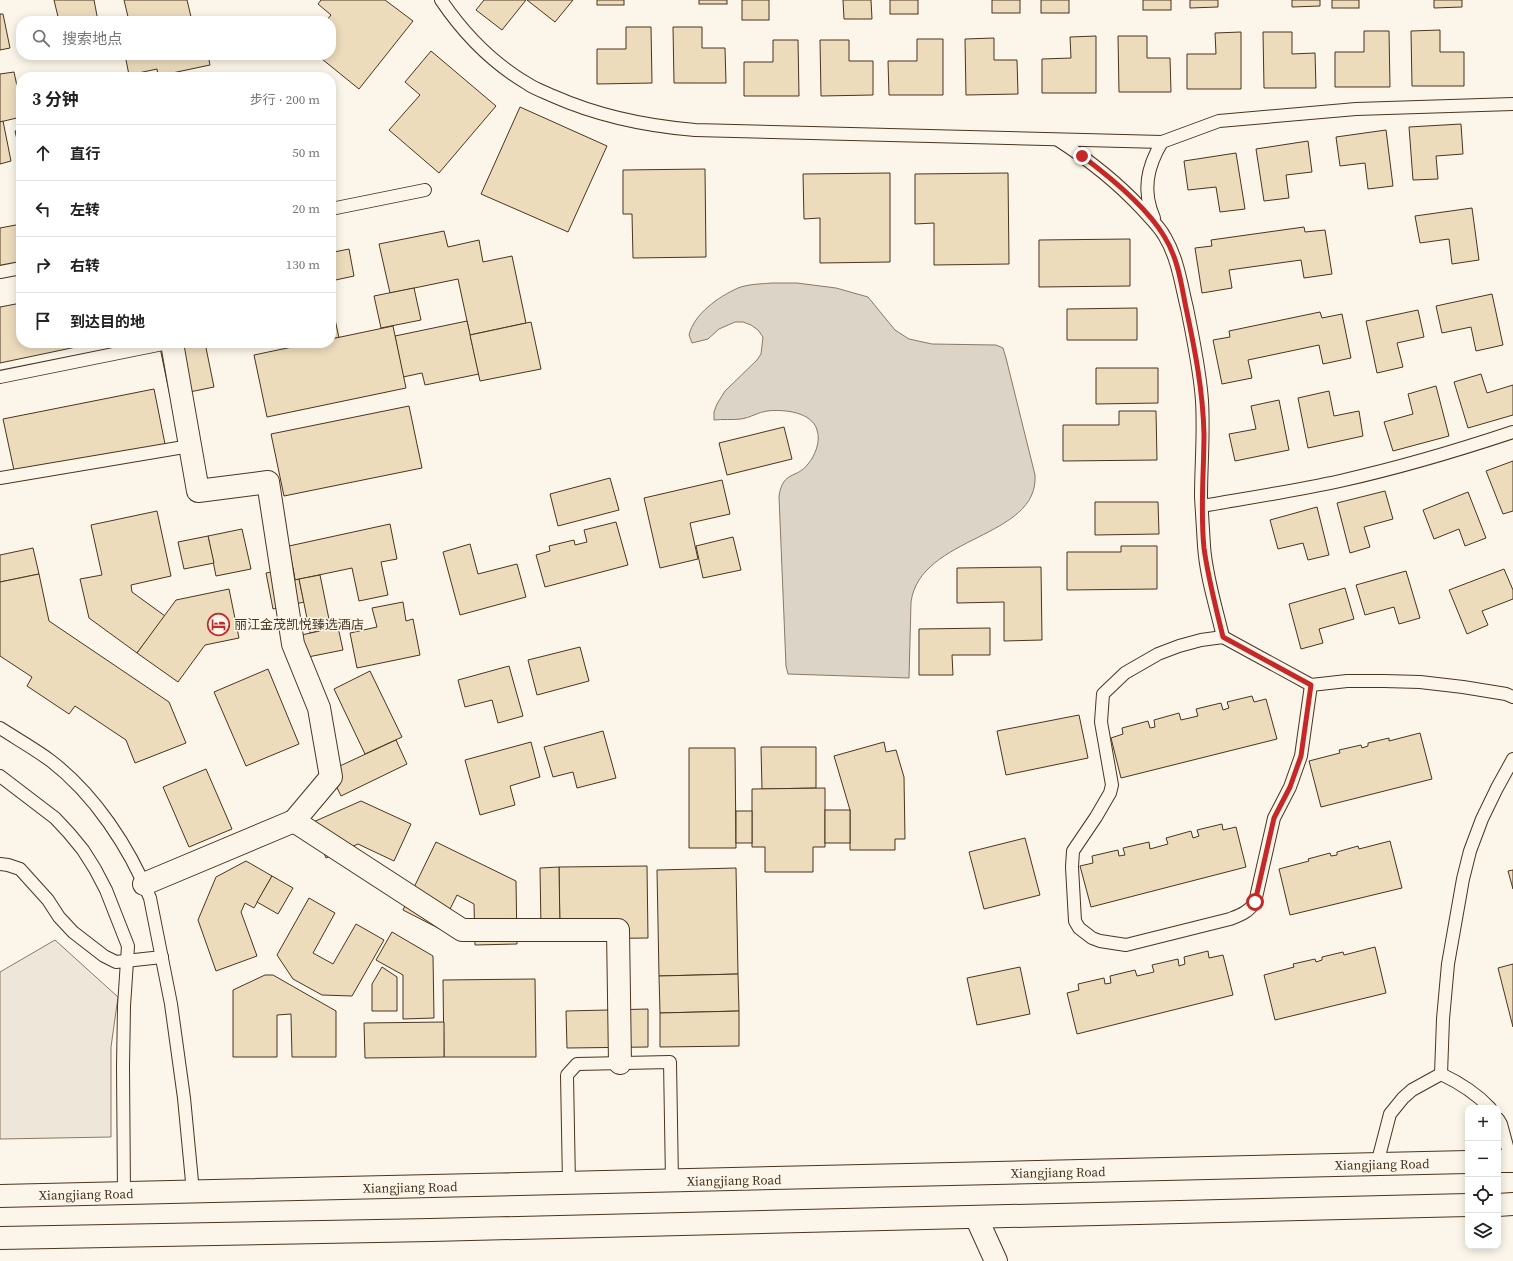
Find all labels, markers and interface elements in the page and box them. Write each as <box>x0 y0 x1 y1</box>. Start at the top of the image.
search box <box>16 16 336 60</box>
icon: search <box>30 27 52 49</box>
text: 搜索地点 <box>62 28 122 49</box>
text: 3 分钟 <box>32 87 79 111</box>
text: 步行 · 200 m <box>250 91 320 108</box>
icon: ahead <box>32 142 54 164</box>
text: 直行 <box>70 143 100 164</box>
text: 50 m <box>292 144 320 161</box>
route end <box>1073 147 1091 165</box>
icon: left <box>32 198 54 220</box>
text: 左转 <box>70 199 100 220</box>
text: 20 m <box>292 200 320 217</box>
icon: right <box>32 254 54 276</box>
text: 右转 <box>70 255 100 276</box>
text: 130 m <box>286 256 320 273</box>
icon: arrive <box>32 310 54 332</box>
text: 到达目的地 <box>70 311 145 332</box>
hotel icon: 丽江金茂凯悦臻选酒店 <box>205 611 231 637</box>
place label: 丽江金茂凯悦臻选酒店 <box>234 616 364 633</box>
route start <box>1246 893 1264 911</box>
map controls <box>1465 1105 1501 1249</box>
button: + <box>1465 1105 1501 1141</box>
button: − <box>1465 1141 1501 1177</box>
street label: Xiangjiang Road <box>1334 1155 1430 1174</box>
street label: Xiangjiang Road <box>1010 1163 1106 1182</box>
street label: Xiangjiang Road <box>686 1171 782 1190</box>
button: locate <box>1465 1177 1501 1213</box>
street label: Xiangjiang Road <box>362 1178 458 1197</box>
street label: Xiangjiang Road <box>38 1185 134 1204</box>
button: layers <box>1465 1213 1501 1249</box>

